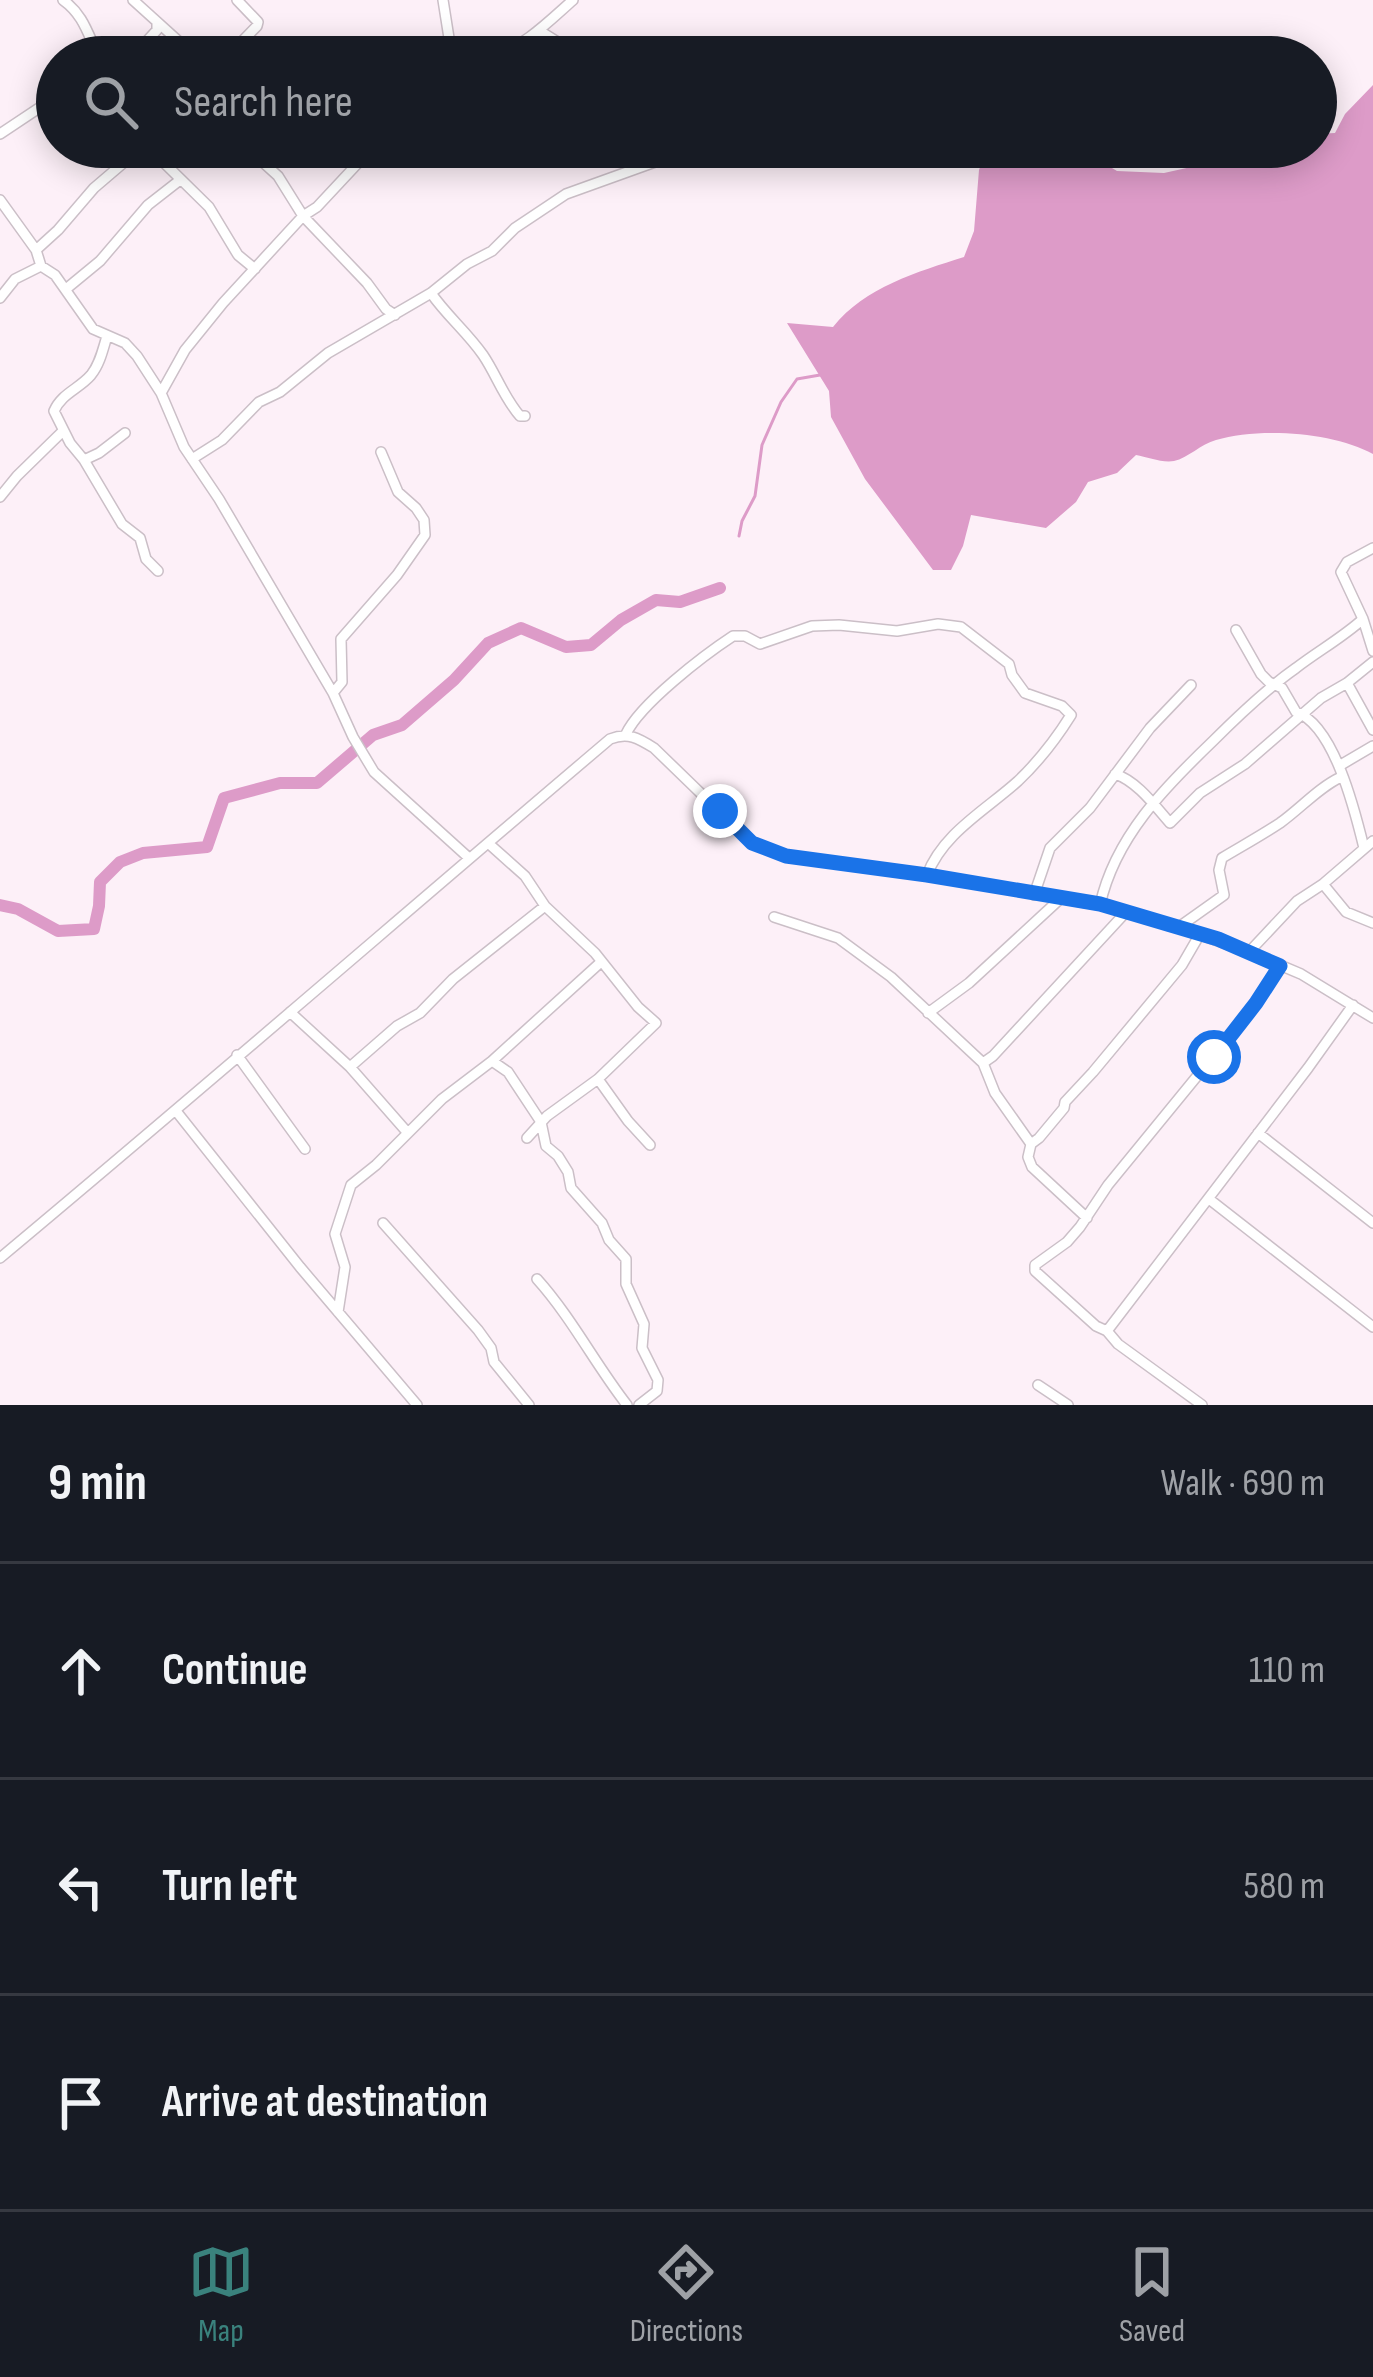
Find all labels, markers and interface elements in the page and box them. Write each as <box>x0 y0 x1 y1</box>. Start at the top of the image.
search box <box>36 36 1337 168</box>
icon: search <box>78 69 144 135</box>
text: Search here <box>174 75 353 130</box>
route end <box>693 784 747 838</box>
route start <box>1187 1030 1241 1084</box>
text: 9 min <box>48 1453 147 1514</box>
text: Walk · 690 m <box>1161 1460 1325 1507</box>
icon: ahead <box>48 1638 114 1704</box>
text: Continue <box>162 1643 308 1698</box>
text: 110 m <box>1249 1647 1325 1694</box>
icon: left <box>48 1854 114 1920</box>
text: Turn left <box>162 1859 297 1914</box>
text: 580 m <box>1244 1863 1325 1910</box>
icon: arrive <box>48 2070 114 2136</box>
text: Arrive at destination <box>162 2075 488 2130</box>
tab: Map <box>188 2239 254 2351</box>
tab: Directions <box>630 2239 743 2351</box>
tab: Saved <box>1119 2239 1185 2351</box>

